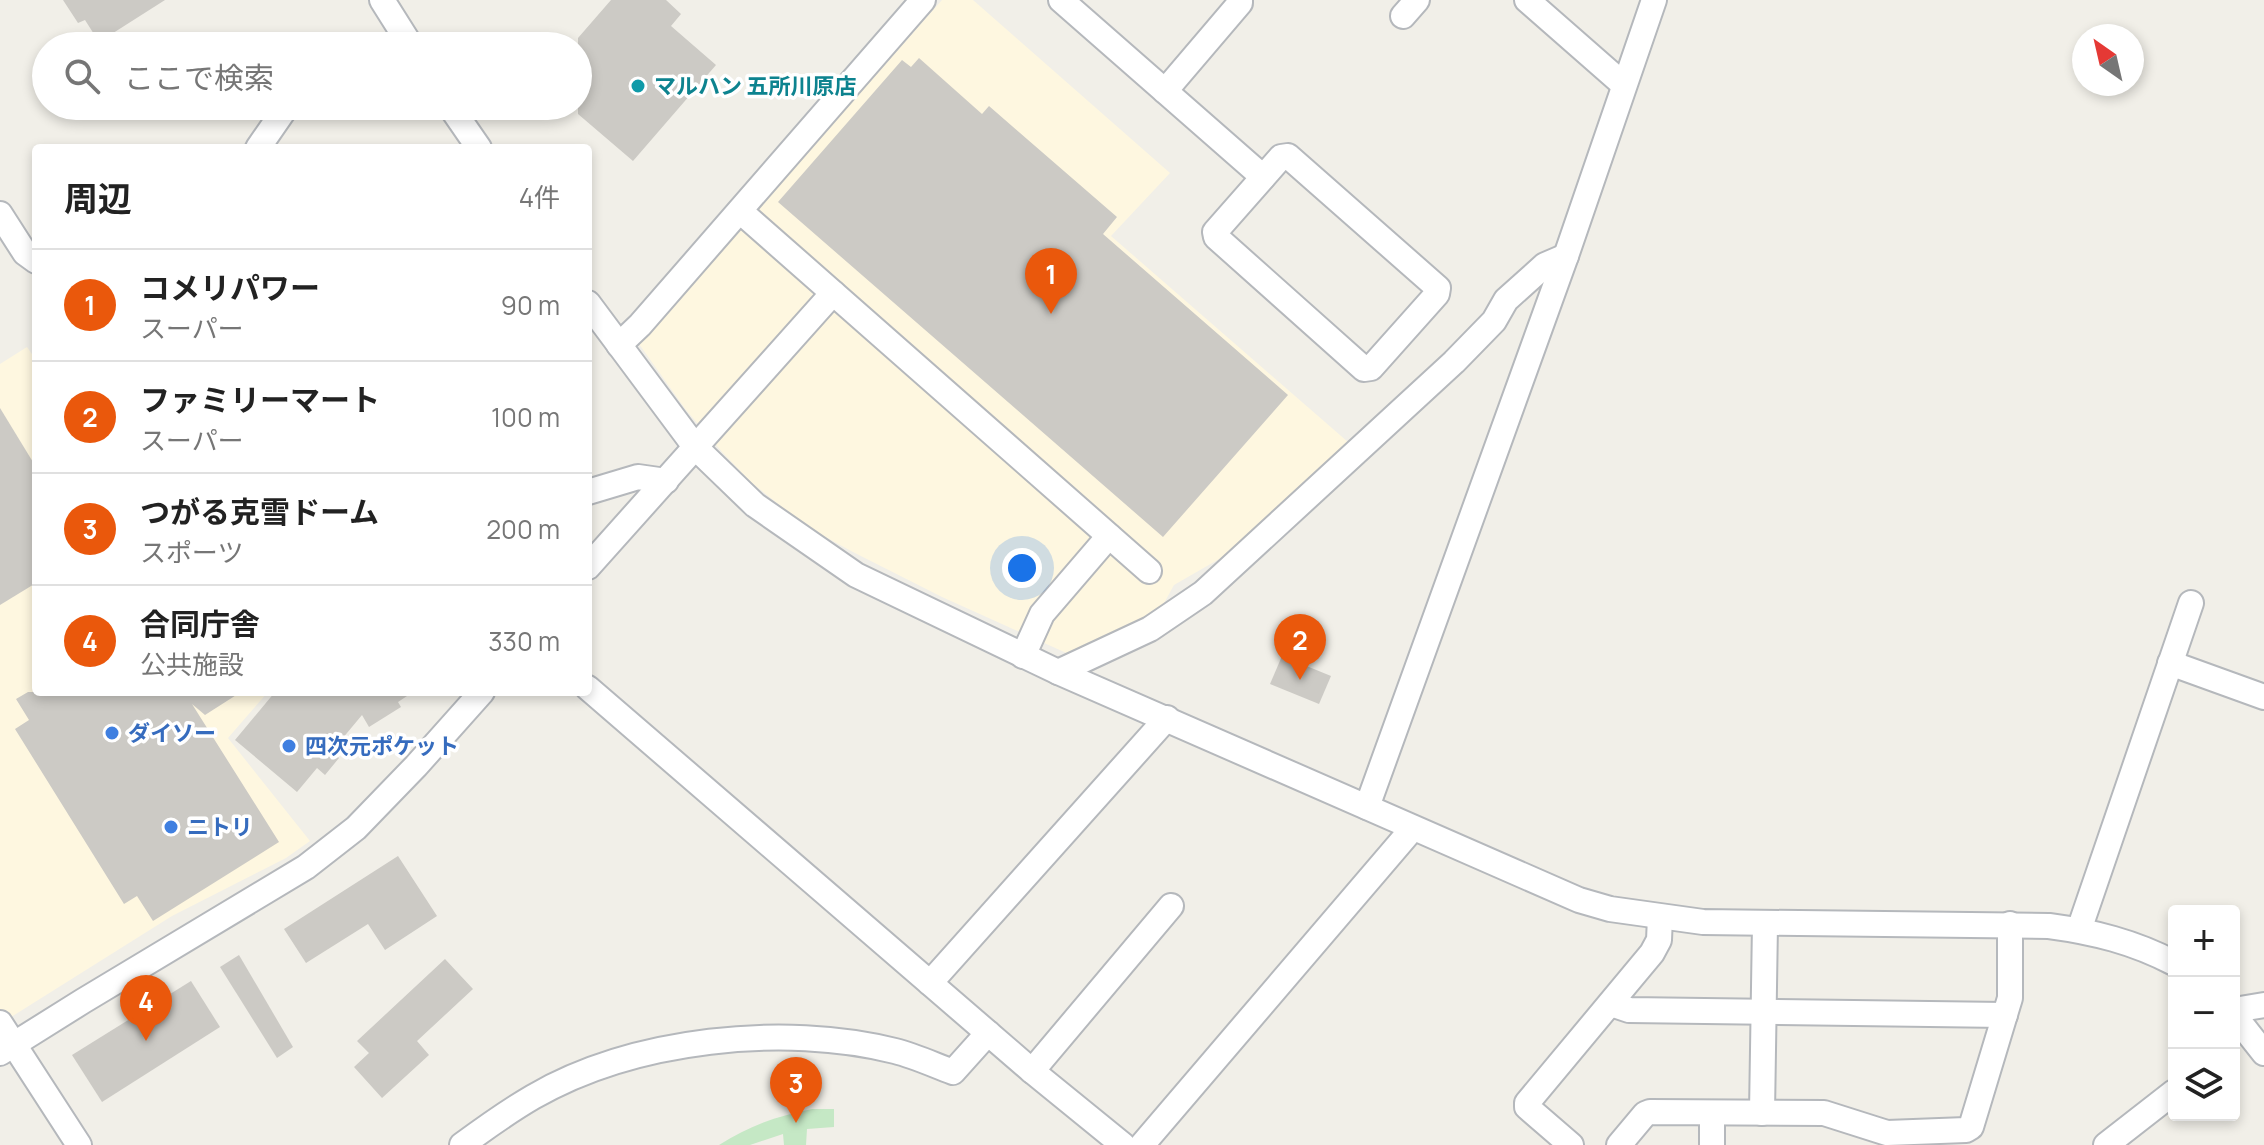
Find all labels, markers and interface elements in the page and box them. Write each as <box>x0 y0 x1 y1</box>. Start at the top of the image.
north arrow <box>2072 24 2144 96</box>
search box <box>32 32 592 120</box>
icon: search <box>60 54 104 98</box>
text: ここで検索 <box>124 57 274 98</box>
place label: マルハン 五所川原店 <box>654 71 856 101</box>
marker: マルハン 五所川原店 <box>629 77 647 95</box>
text: 周辺 <box>64 175 132 221</box>
text: 4件 <box>519 179 560 215</box>
pin: 1 <box>1025 248 1077 314</box>
text: コメリパワー <box>140 267 320 308</box>
text: 1 <box>84 287 96 323</box>
text: 90 m <box>501 287 560 323</box>
text: スーパー <box>140 310 244 346</box>
text: ファミリーマート <box>140 379 380 420</box>
text: 2 <box>82 399 98 435</box>
text: 100 m <box>491 399 560 435</box>
text: スーパー <box>140 422 244 458</box>
text: つがる克雪ドーム <box>140 491 379 532</box>
text: 3 <box>82 511 98 547</box>
text: 200 m <box>486 511 560 547</box>
text: スポーツ <box>140 534 243 570</box>
your location <box>1002 548 1042 588</box>
text: 合同庁舎 <box>140 603 260 644</box>
pin: 2 <box>1274 614 1326 680</box>
text: 4 <box>82 623 98 659</box>
text: 330 m <box>488 623 560 659</box>
text: 公共施設 <box>140 646 244 682</box>
place label: ダイソー <box>128 718 216 748</box>
marker: ダイソー <box>103 724 121 742</box>
place label: 四次元ポケット <box>305 731 459 761</box>
marker: 四次元ポケット <box>280 737 298 755</box>
place label: ニトリ <box>187 812 253 842</box>
marker: ニトリ <box>162 818 180 836</box>
map controls <box>2168 905 2240 1121</box>
button: + <box>2168 905 2240 977</box>
pin: 4 <box>120 975 172 1041</box>
button: − <box>2168 977 2240 1049</box>
button: layers <box>2168 1049 2240 1121</box>
pin: 3 <box>770 1057 822 1123</box>

